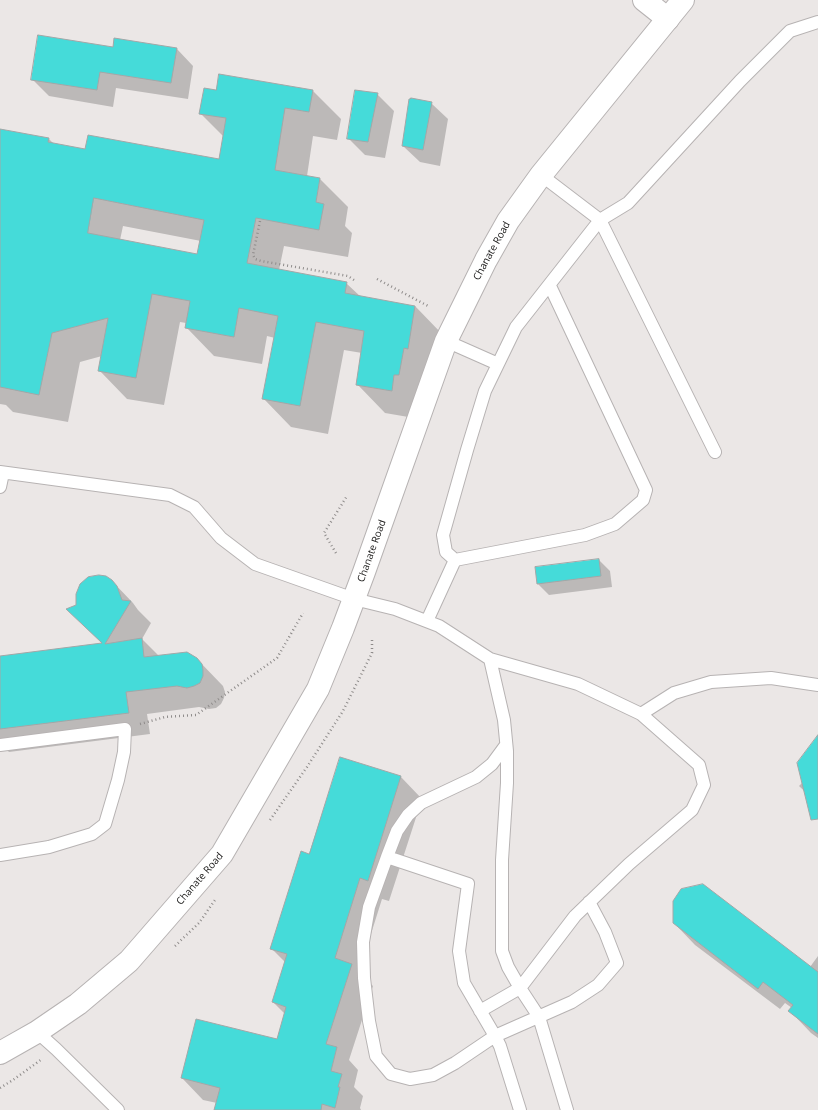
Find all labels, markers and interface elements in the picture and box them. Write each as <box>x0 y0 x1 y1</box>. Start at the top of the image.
street label: Chanate Road <box>471 220 513 282</box>
street label: Chanate Road <box>355 518 389 584</box>
street label: Chanate Road <box>174 850 226 908</box>

